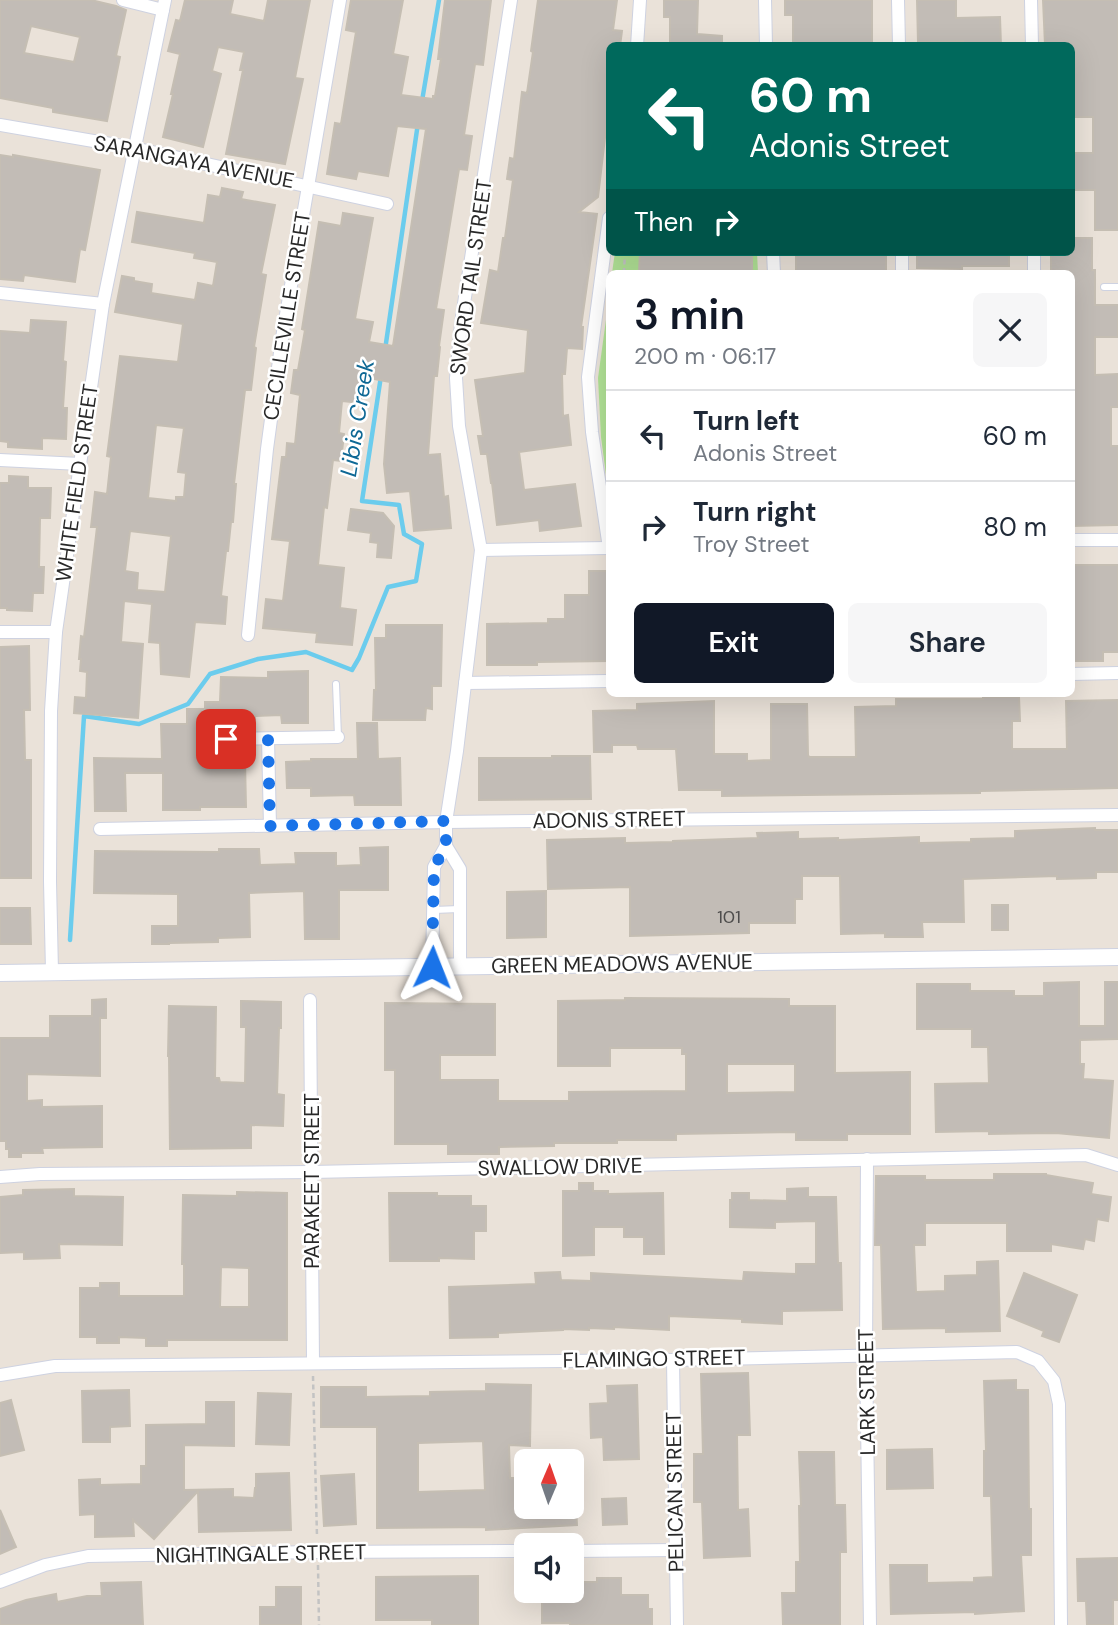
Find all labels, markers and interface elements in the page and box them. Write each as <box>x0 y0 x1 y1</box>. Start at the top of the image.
text: 60 m <box>749 63 872 127</box>
icon: left <box>634 70 725 161</box>
text: Adonis Street <box>749 125 950 167</box>
street label: SARANGAYA AVENUE <box>91 129 297 195</box>
street label: SWORD TAIL STREET <box>443 177 499 377</box>
icon: right <box>707 203 745 241</box>
text: Then <box>634 205 693 239</box>
street label: CECILLEVILLE STREET <box>257 209 317 422</box>
text: 3 min <box>634 287 745 342</box>
button: close <box>973 293 1047 367</box>
text: 200 m · 06:17 <box>634 341 776 371</box>
water label: Libis Creek <box>333 357 381 479</box>
street label: WHITE FIELD STREET <box>49 382 105 584</box>
text: Turn left <box>693 404 800 438</box>
icon: left <box>634 417 672 455</box>
text: 60 m <box>983 419 1047 453</box>
text: Adonis Street <box>693 438 837 468</box>
text: Turn right <box>693 495 817 529</box>
icon: right <box>634 508 672 546</box>
text: 80 m <box>983 510 1047 544</box>
text: Troy Street <box>693 529 809 559</box>
button: Exit <box>634 603 834 683</box>
button: Share <box>848 603 1047 683</box>
pin <box>196 709 256 769</box>
icon: arrive <box>207 720 245 758</box>
street label: ADONIS STREET <box>532 805 686 835</box>
house number: 101 <box>717 905 741 929</box>
position arrow <box>395 930 469 1004</box>
street label: GREEN MEADOWS AVENUE <box>491 948 753 980</box>
street label: PARAKEET STREET <box>298 1093 326 1269</box>
street label: SWALLOW DRIVE <box>477 1152 643 1182</box>
street label: LARK STREET <box>852 1328 882 1456</box>
street label: FLAMINGO STREET <box>562 1343 746 1375</box>
street label: PELICAN STREET <box>660 1411 690 1572</box>
north arrow <box>514 1449 584 1519</box>
map controls <box>514 1449 584 1603</box>
button: sound <box>514 1533 584 1603</box>
street label: NIGHTINGALE STREET <box>155 1538 367 1570</box>

